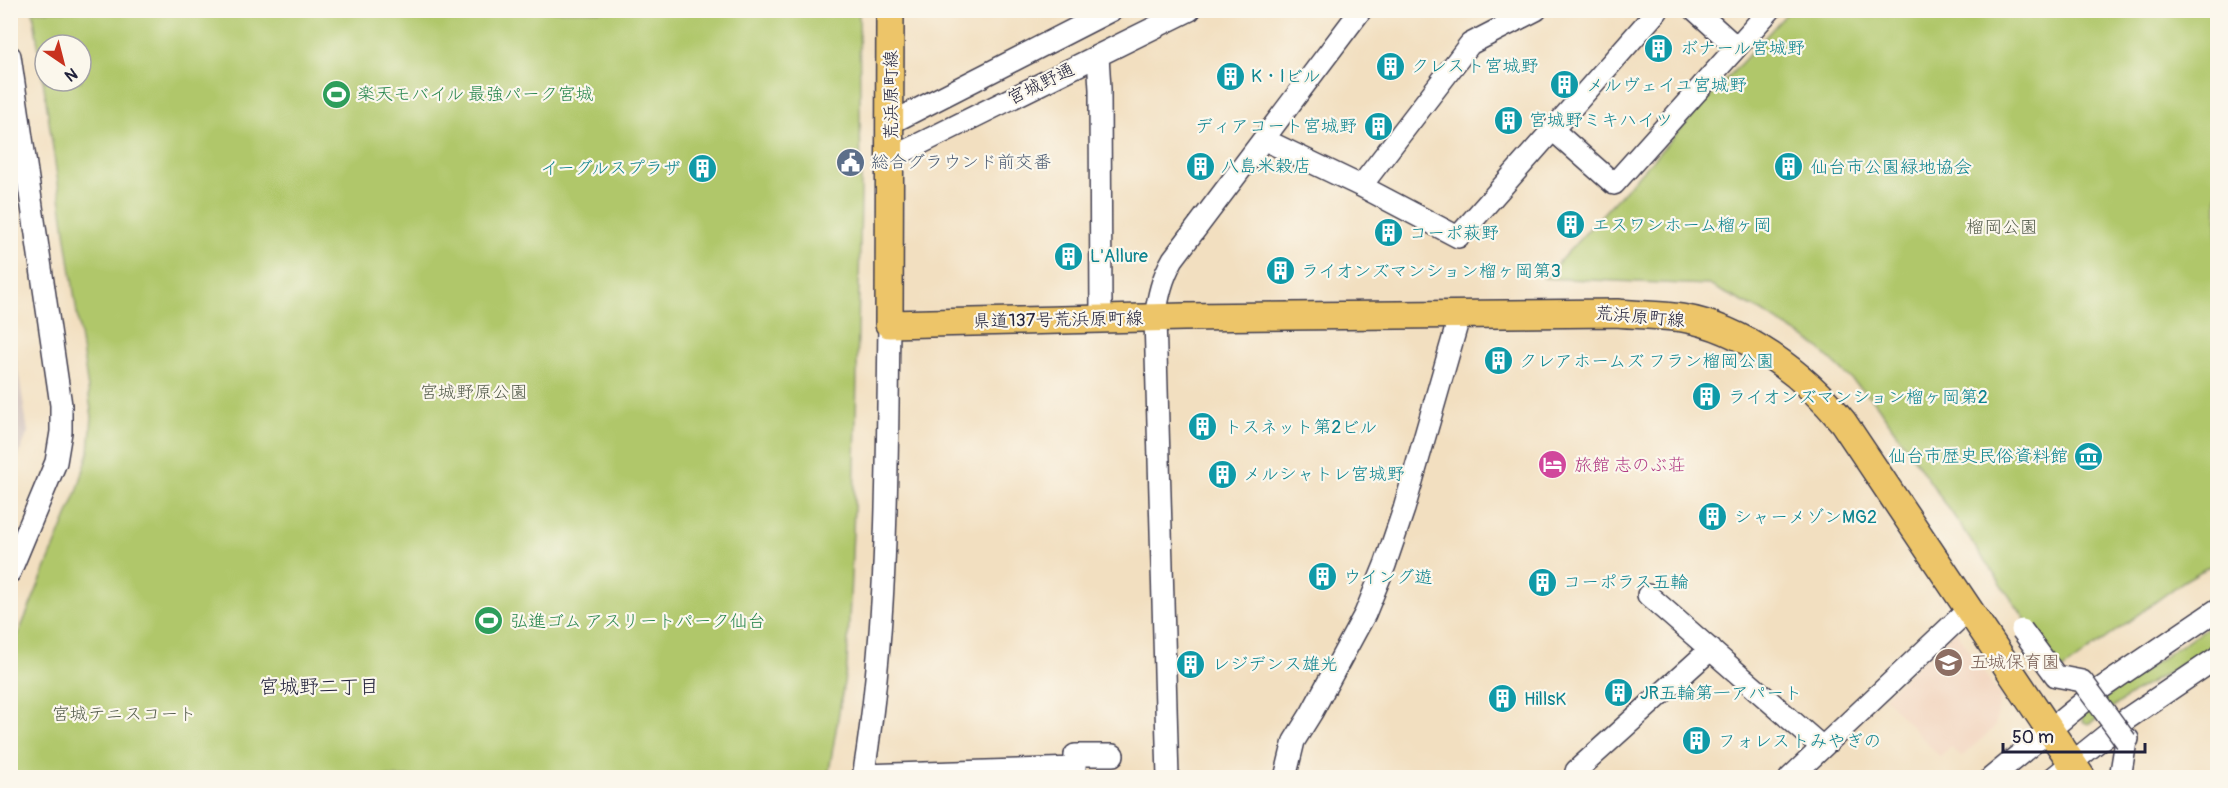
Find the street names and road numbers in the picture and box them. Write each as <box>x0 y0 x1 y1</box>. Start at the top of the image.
street label: 荒浜原町線 <box>880 50 903 140</box>
street label: 宮城野通 <box>1004 58 1078 110</box>
street label: 荒浜原町線 <box>1594 302 1686 332</box>
street label: 県道137号荒浜原町線 <box>973 307 1143 333</box>

